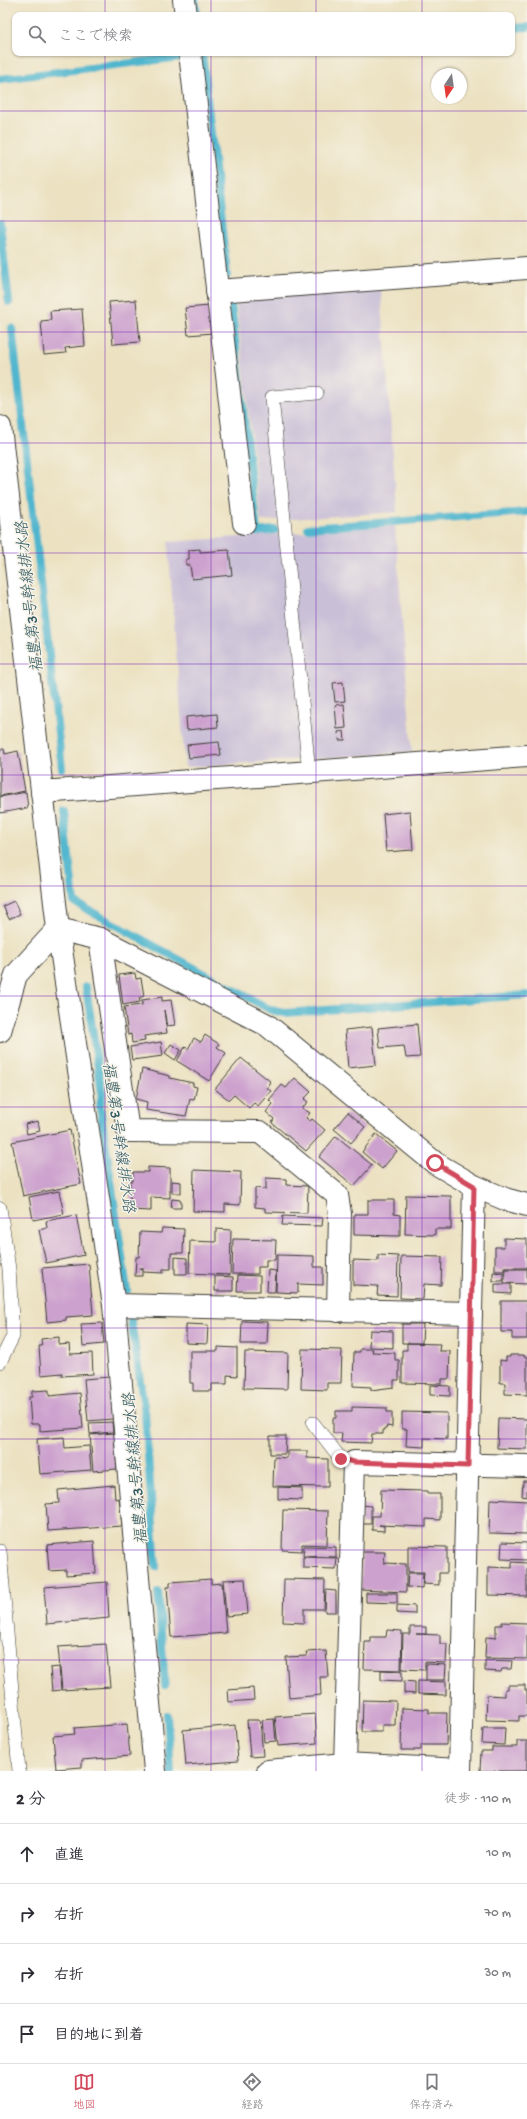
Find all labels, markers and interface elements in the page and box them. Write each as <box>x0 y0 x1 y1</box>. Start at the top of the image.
search box <box>12 12 515 56</box>
icon: search <box>26 23 48 45</box>
text: ここで検索 <box>58 28 133 46</box>
north arrow <box>431 68 467 104</box>
water label: 福豊第3号幹線排水路 <box>13 519 49 673</box>
water label: 福豊第3号幹線排水路 <box>97 1061 138 1215</box>
route start <box>426 1154 444 1172</box>
water label: 福豊第3号幹線排水路 <box>120 1391 154 1545</box>
route end <box>332 1450 350 1468</box>
text: 2 分 <box>16 1791 45 1811</box>
text: 徒歩 · 110 m <box>445 1792 511 1807</box>
icon: ahead <box>16 1843 38 1865</box>
text: 10 m <box>486 1846 511 1861</box>
text: 直進 <box>54 1847 84 1865</box>
icon: right <box>16 1903 38 1925</box>
text: 70 m <box>485 1906 511 1921</box>
text: 右折 <box>54 1907 84 1925</box>
icon: right <box>16 1963 38 1985</box>
text: 30 m <box>485 1966 511 1981</box>
text: 右折 <box>54 1967 84 1985</box>
icon: arrive <box>16 2023 38 2045</box>
text: 目的地に到着 <box>54 2027 144 2045</box>
tab: 地図 <box>73 2071 95 2112</box>
tab: 経路 <box>241 2071 263 2112</box>
tab: 保存済み <box>410 2071 454 2112</box>

